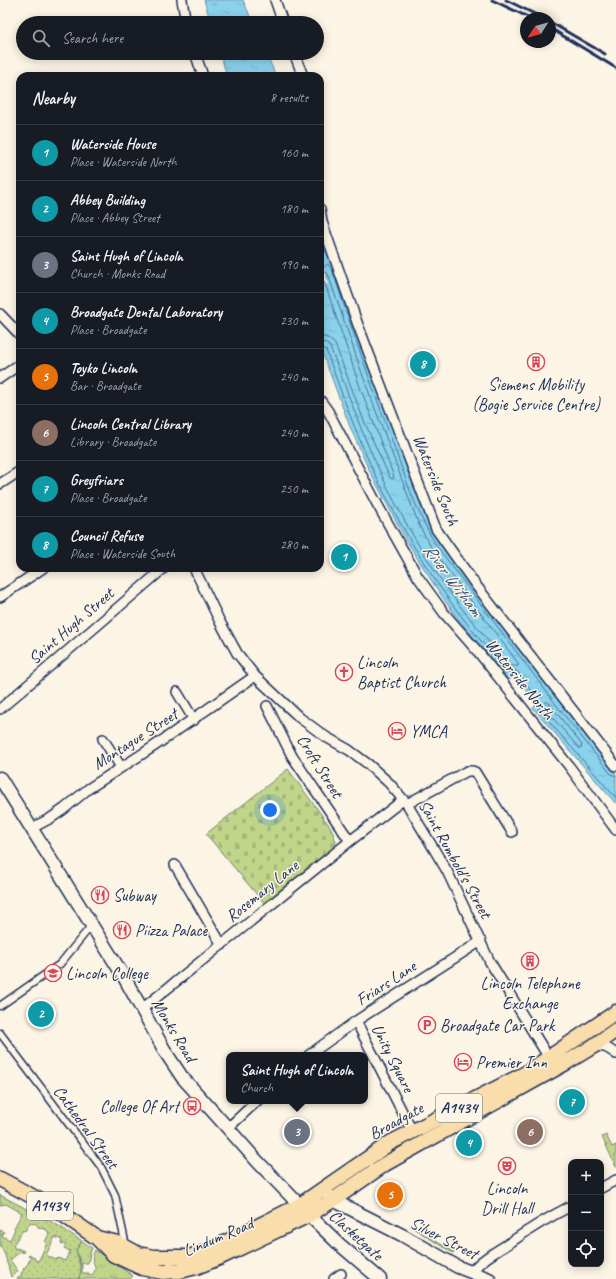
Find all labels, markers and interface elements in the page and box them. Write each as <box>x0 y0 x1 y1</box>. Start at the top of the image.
north arrow <box>520 12 556 48</box>
search box <box>16 16 324 60</box>
icon: search <box>30 27 52 49</box>
text: Search here <box>62 29 123 48</box>
text: Nearby <box>32 88 75 109</box>
text: 8 results <box>270 90 308 106</box>
text: Waterside House <box>70 135 156 154</box>
text: 1 <box>42 145 48 161</box>
text: 160 m <box>280 145 308 161</box>
text: Place · Waterside North <box>70 154 177 170</box>
text: Abbey Building <box>70 191 145 210</box>
text: 2 <box>42 201 48 217</box>
text: 180 m <box>280 201 308 217</box>
text: Place · Abbey Street <box>70 210 160 226</box>
text: Saint Hugh of Lincoln <box>70 247 183 266</box>
text: 3 <box>42 257 48 273</box>
text: 190 m <box>280 257 308 273</box>
text: Church · Monks Road <box>70 266 165 282</box>
text: Broadgate Dental Laboratory <box>70 303 222 322</box>
text: 4 <box>42 313 48 329</box>
text: 230 m <box>280 313 308 329</box>
text: Place · Broadgate <box>70 322 146 338</box>
pin: 8 <box>410 349 436 379</box>
building icon: Siemens Mobility (Bogie Service Centre) <box>526 352 546 372</box>
text: Toyko Lincoln <box>70 359 137 378</box>
text: 5 <box>42 369 48 385</box>
text: 240 m <box>280 369 308 385</box>
place label: Siemens Mobility (Bogie Service Centre) <box>472 374 601 415</box>
text: Bar · Broadgate <box>70 378 141 394</box>
text: Lincoln Central Library <box>70 415 191 434</box>
text: 6 <box>42 425 48 441</box>
text: 240 m <box>280 425 308 441</box>
street label: Waterside South <box>408 431 464 529</box>
text: Library · Broadgate <box>70 434 156 450</box>
text: Greyfriars <box>70 471 123 490</box>
text: 7 <box>42 481 48 497</box>
text: 250 m <box>280 481 308 497</box>
text: Place · Broadgate <box>70 490 146 506</box>
text: Council Refuse <box>70 527 143 546</box>
text: 8 <box>42 537 48 553</box>
text: 280 m <box>280 537 308 553</box>
water label: River Witham <box>419 539 489 622</box>
pin: 1 <box>331 542 357 572</box>
text: Place · Waterside South <box>70 546 175 562</box>
street label: Saint Hugh Street <box>24 582 120 669</box>
street label: Waterside North <box>481 634 560 725</box>
place label: Lincoln Baptist Church <box>357 652 447 693</box>
church icon: Lincoln Baptist Church <box>334 662 354 682</box>
street label: Montague Street <box>88 702 184 774</box>
hotel icon: YMCA <box>387 721 407 741</box>
place label: YMCA <box>410 721 448 742</box>
street label: Croft Street <box>292 730 349 804</box>
street label: Saint Rumbold's Street <box>414 796 497 924</box>
your location <box>260 800 280 820</box>
street label: Rosemary Lane <box>221 854 304 927</box>
restaurant icon: Subway <box>90 885 110 905</box>
place label: Subway <box>113 885 157 906</box>
restaurant icon: Piizza Palace <box>112 920 132 940</box>
place label: Piizza Palace <box>135 920 209 941</box>
building icon: Lincoln Telephone Exchange <box>520 951 540 971</box>
street label: Friars Lane <box>352 955 421 1010</box>
school or university icon: Lincoln College <box>43 963 63 983</box>
place label: Lincoln College <box>66 963 149 984</box>
place label: Lincoln Telephone Exchange <box>480 973 581 1014</box>
street label: Monks Road <box>147 995 202 1067</box>
pin: 2 <box>28 999 54 1029</box>
parking icon: Broadgate Car Park <box>417 1015 437 1035</box>
place label: Broadgate Car Park <box>440 1015 556 1036</box>
street label: Unity Square <box>367 1020 420 1097</box>
popup <box>226 1052 368 1104</box>
hotel icon: Premier Inn <box>453 1052 473 1072</box>
place label: Premier Inn <box>476 1052 547 1073</box>
text: Saint Hugh of Lincoln <box>241 1061 353 1080</box>
text: Church <box>241 1080 273 1096</box>
street label: Cathedral Street <box>49 1081 125 1175</box>
pin: 7 <box>559 1087 585 1117</box>
road number: A1434 <box>436 1094 482 1122</box>
place label: College Of Art <box>100 1096 181 1117</box>
bus stop icon: College Of Art <box>182 1096 202 1116</box>
street label: Broadgate <box>365 1097 428 1144</box>
pin: 3 <box>284 1117 310 1147</box>
pin: 6 <box>517 1117 543 1147</box>
pin: 4 <box>456 1128 482 1158</box>
theatre icon: Lincoln Drill Hall <box>497 1156 517 1176</box>
map controls <box>568 1159 604 1267</box>
button: + <box>568 1159 604 1195</box>
place label: Lincoln Drill Hall <box>481 1178 536 1219</box>
pin: 5 <box>377 1180 403 1210</box>
road number: A1434 <box>27 1192 73 1220</box>
button: − <box>568 1195 604 1231</box>
street label: Clasketgate <box>325 1205 389 1266</box>
street label: Lindum Road <box>180 1212 258 1261</box>
street label: Silver Street <box>407 1212 483 1265</box>
button: locate <box>568 1231 604 1267</box>

